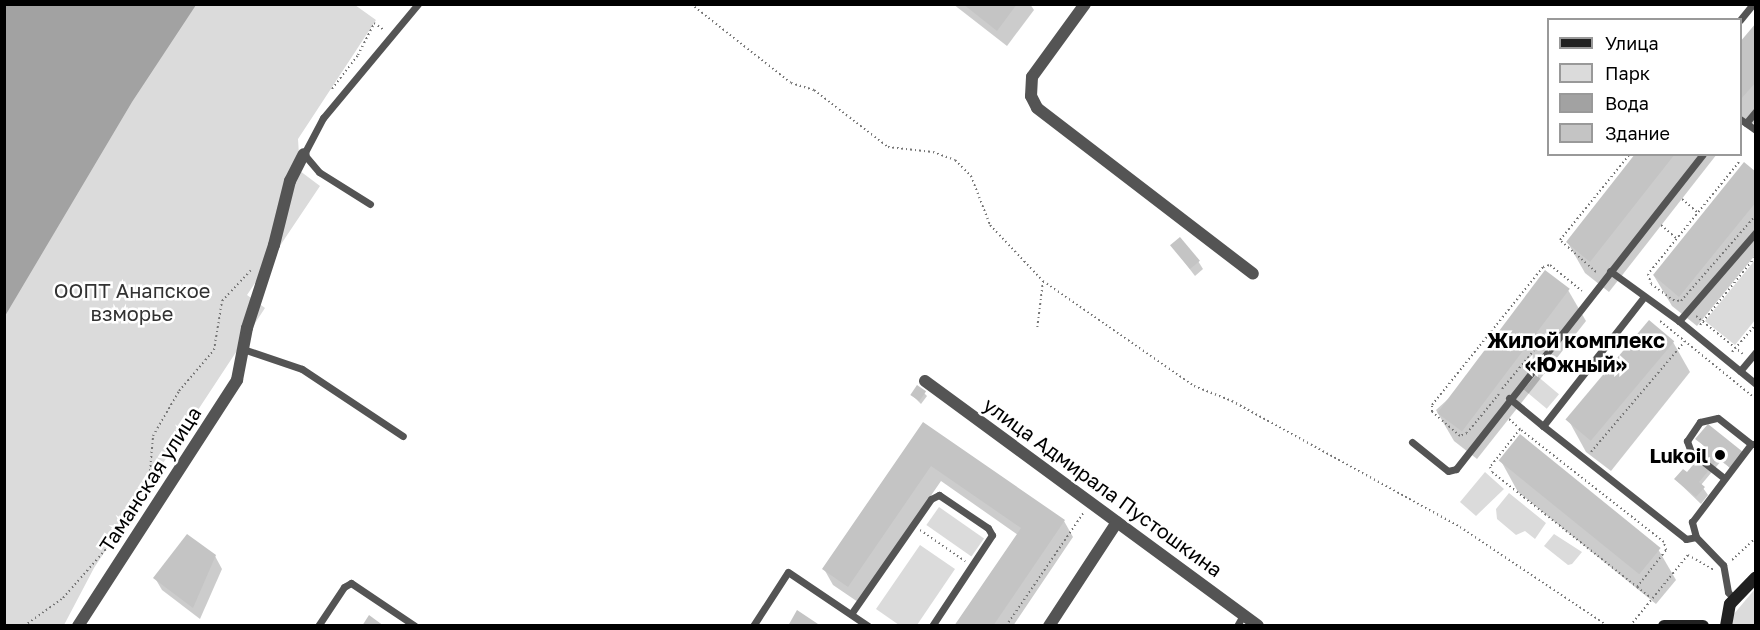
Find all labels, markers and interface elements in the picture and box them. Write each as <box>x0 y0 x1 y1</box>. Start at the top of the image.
legend <box>1547 18 1742 156</box>
text: Улица <box>1605 32 1659 54</box>
text: Парк <box>1605 62 1650 84</box>
text: Вода <box>1605 92 1649 114</box>
text: Здание <box>1605 122 1670 144</box>
park label: ООПТ Анапское взморье <box>54 278 210 325</box>
district label: Жилой комплекс «Южный» <box>1487 327 1665 377</box>
street label: улица Адмирала Пустошкина <box>979 392 1227 582</box>
street label: Таманская улица <box>94 402 206 556</box>
place label: Lukoil <box>1650 443 1708 467</box>
marker: Lukoil <box>1713 448 1727 462</box>

